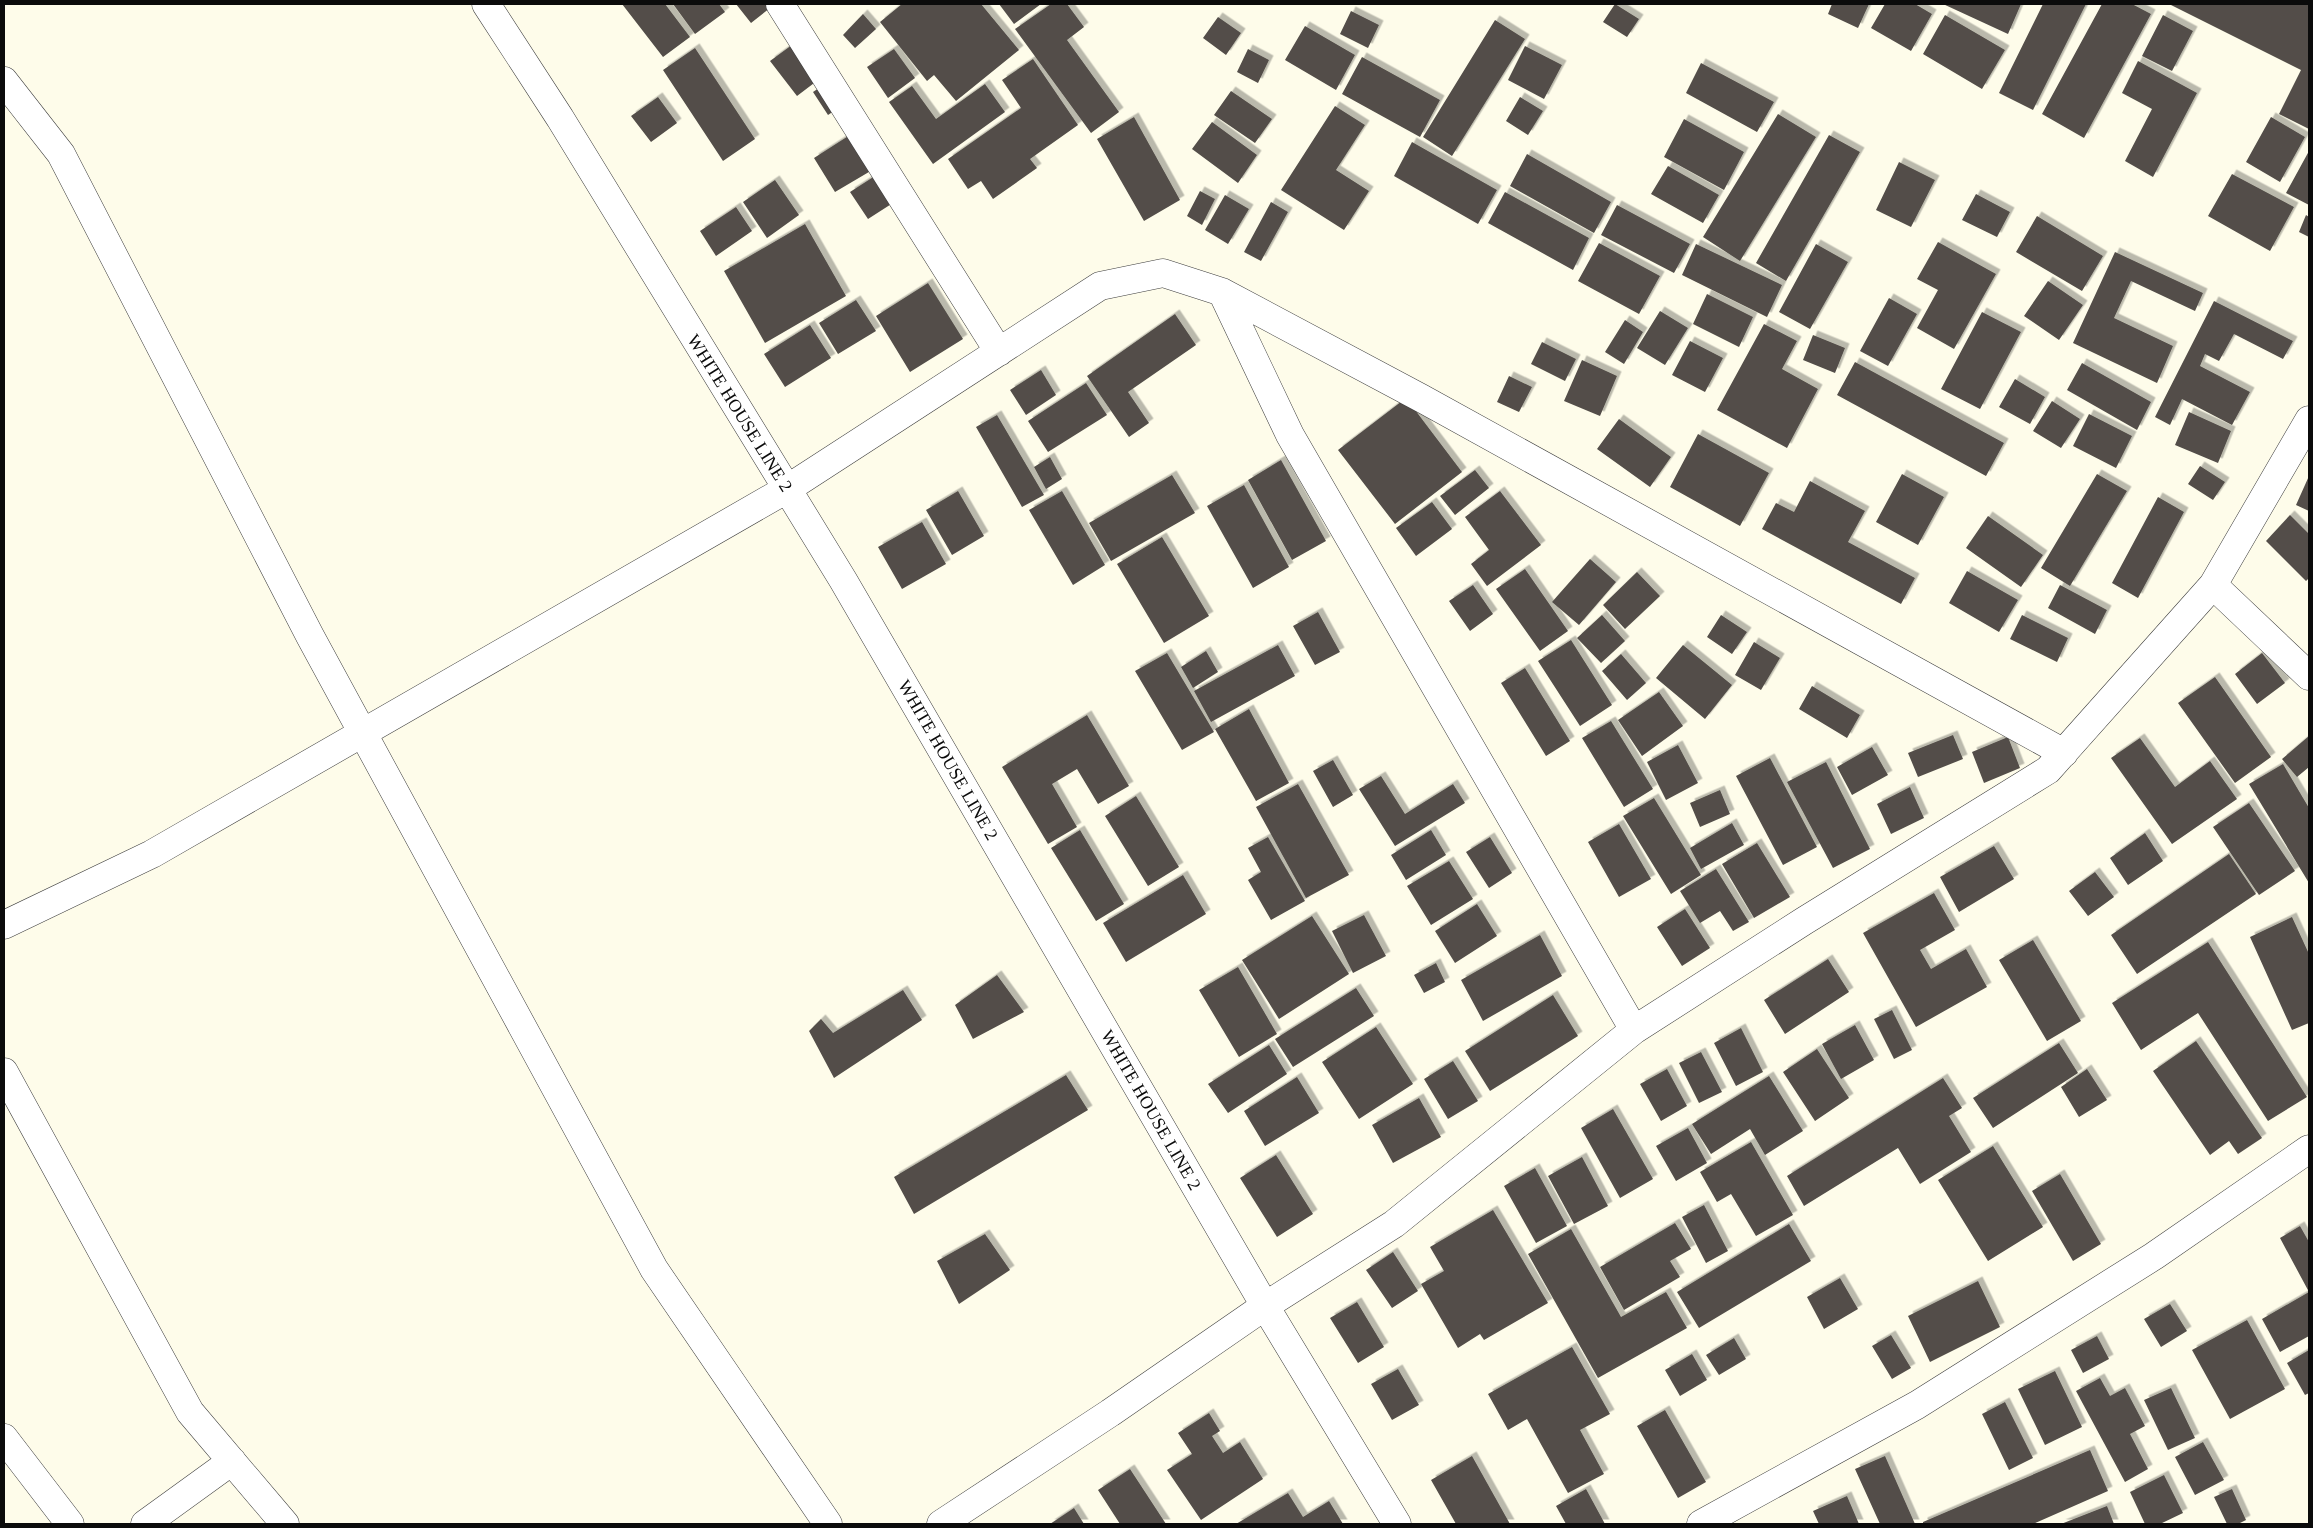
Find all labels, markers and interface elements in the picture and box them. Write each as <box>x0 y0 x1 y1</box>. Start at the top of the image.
street label: WHITE HOUSE LINE 2 <box>683 331 797 495</box>
street label: WHITE HOUSE LINE 2 <box>894 676 1002 844</box>
street label: WHITE HOUSE LINE 2 <box>1097 1026 1205 1194</box>

